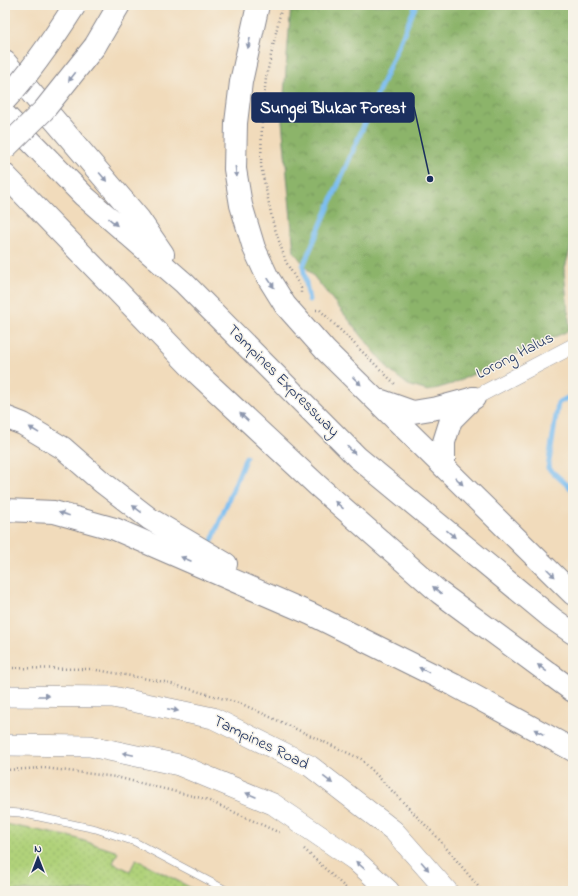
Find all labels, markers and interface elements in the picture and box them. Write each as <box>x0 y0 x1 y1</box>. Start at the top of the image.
one-way arrow <box>246 37 252 49</box>
one-way arrow <box>67 71 76 82</box>
callout: Sungei Blukar Forest <box>252 93 414 122</box>
text: Sungei Blukar Forest <box>260 96 406 123</box>
one-way arrow <box>232 166 239 178</box>
one-way arrow <box>99 172 108 183</box>
one-way arrow <box>108 217 118 226</box>
one-way arrow <box>268 277 275 289</box>
street label: Tampines Expressway <box>221 319 345 443</box>
street label: Lorong Halus <box>472 326 558 386</box>
one-way arrow <box>352 376 362 385</box>
one-way arrow <box>239 412 249 422</box>
one-way arrow <box>28 427 40 434</box>
one-way arrow <box>346 446 356 455</box>
one-way arrow <box>454 477 464 486</box>
one-way arrow <box>334 500 344 510</box>
one-way arrow <box>132 505 143 513</box>
one-way arrow <box>58 511 70 517</box>
one-way arrow <box>445 530 456 538</box>
one-way arrow <box>179 556 191 562</box>
one-way arrow <box>546 568 556 578</box>
one-way arrow <box>432 586 443 595</box>
one-way arrow <box>536 664 547 672</box>
one-way arrow <box>418 667 430 673</box>
one-way arrow <box>38 693 51 699</box>
one-way arrow <box>166 707 179 713</box>
street label: Tampines Road <box>209 709 313 777</box>
one-way arrow <box>533 728 545 735</box>
one-way arrow <box>122 751 134 757</box>
one-way arrow <box>323 776 333 784</box>
one-way arrow <box>245 792 256 798</box>
north arrow <box>18 838 58 878</box>
text: N <box>34 841 42 857</box>
one-way arrow <box>355 860 365 869</box>
one-way arrow <box>420 860 429 871</box>

